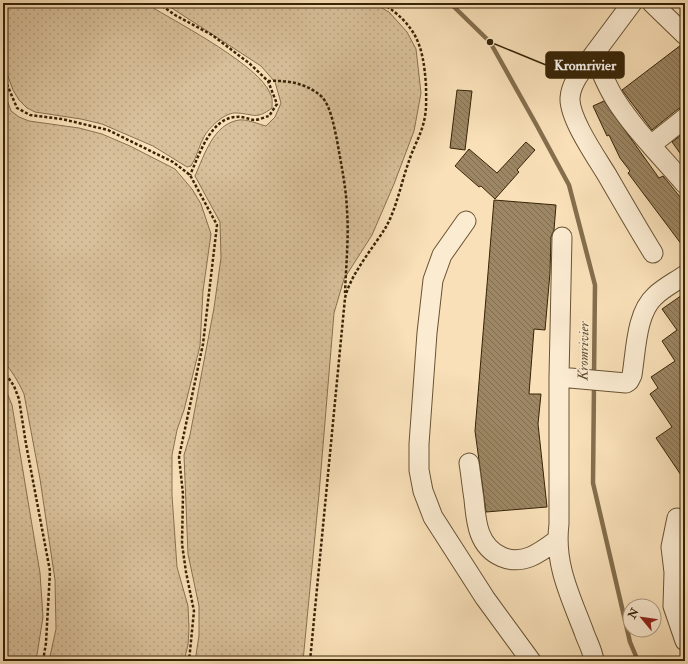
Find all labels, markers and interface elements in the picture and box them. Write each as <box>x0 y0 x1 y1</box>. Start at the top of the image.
callout: Kromrivier <box>546 52 624 78</box>
text: Kromrivier <box>554 57 617 74</box>
water label: Kromrivier <box>574 321 593 382</box>
north arrow <box>622 598 662 638</box>
text: N <box>625 605 642 622</box>

